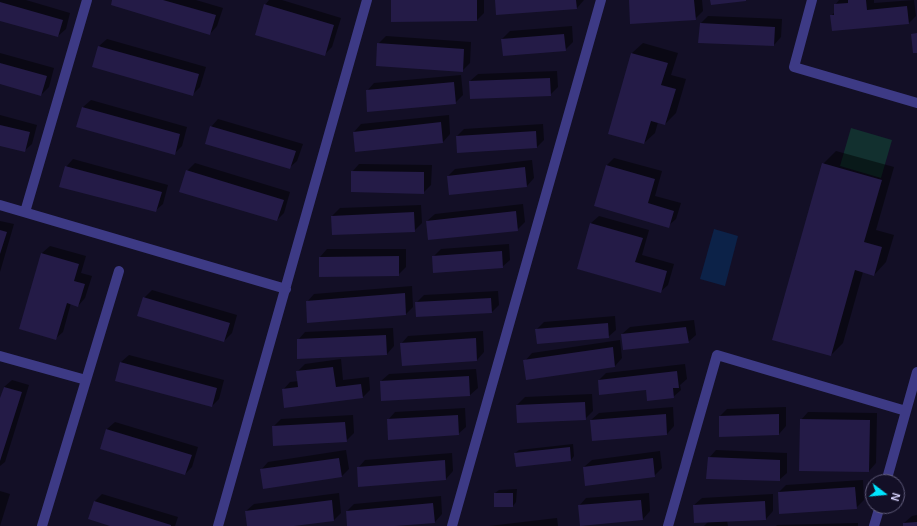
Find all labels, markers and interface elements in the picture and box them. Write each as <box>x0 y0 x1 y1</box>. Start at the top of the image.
north arrow <box>865 474 905 514</box>
text: N <box>889 492 902 503</box>

